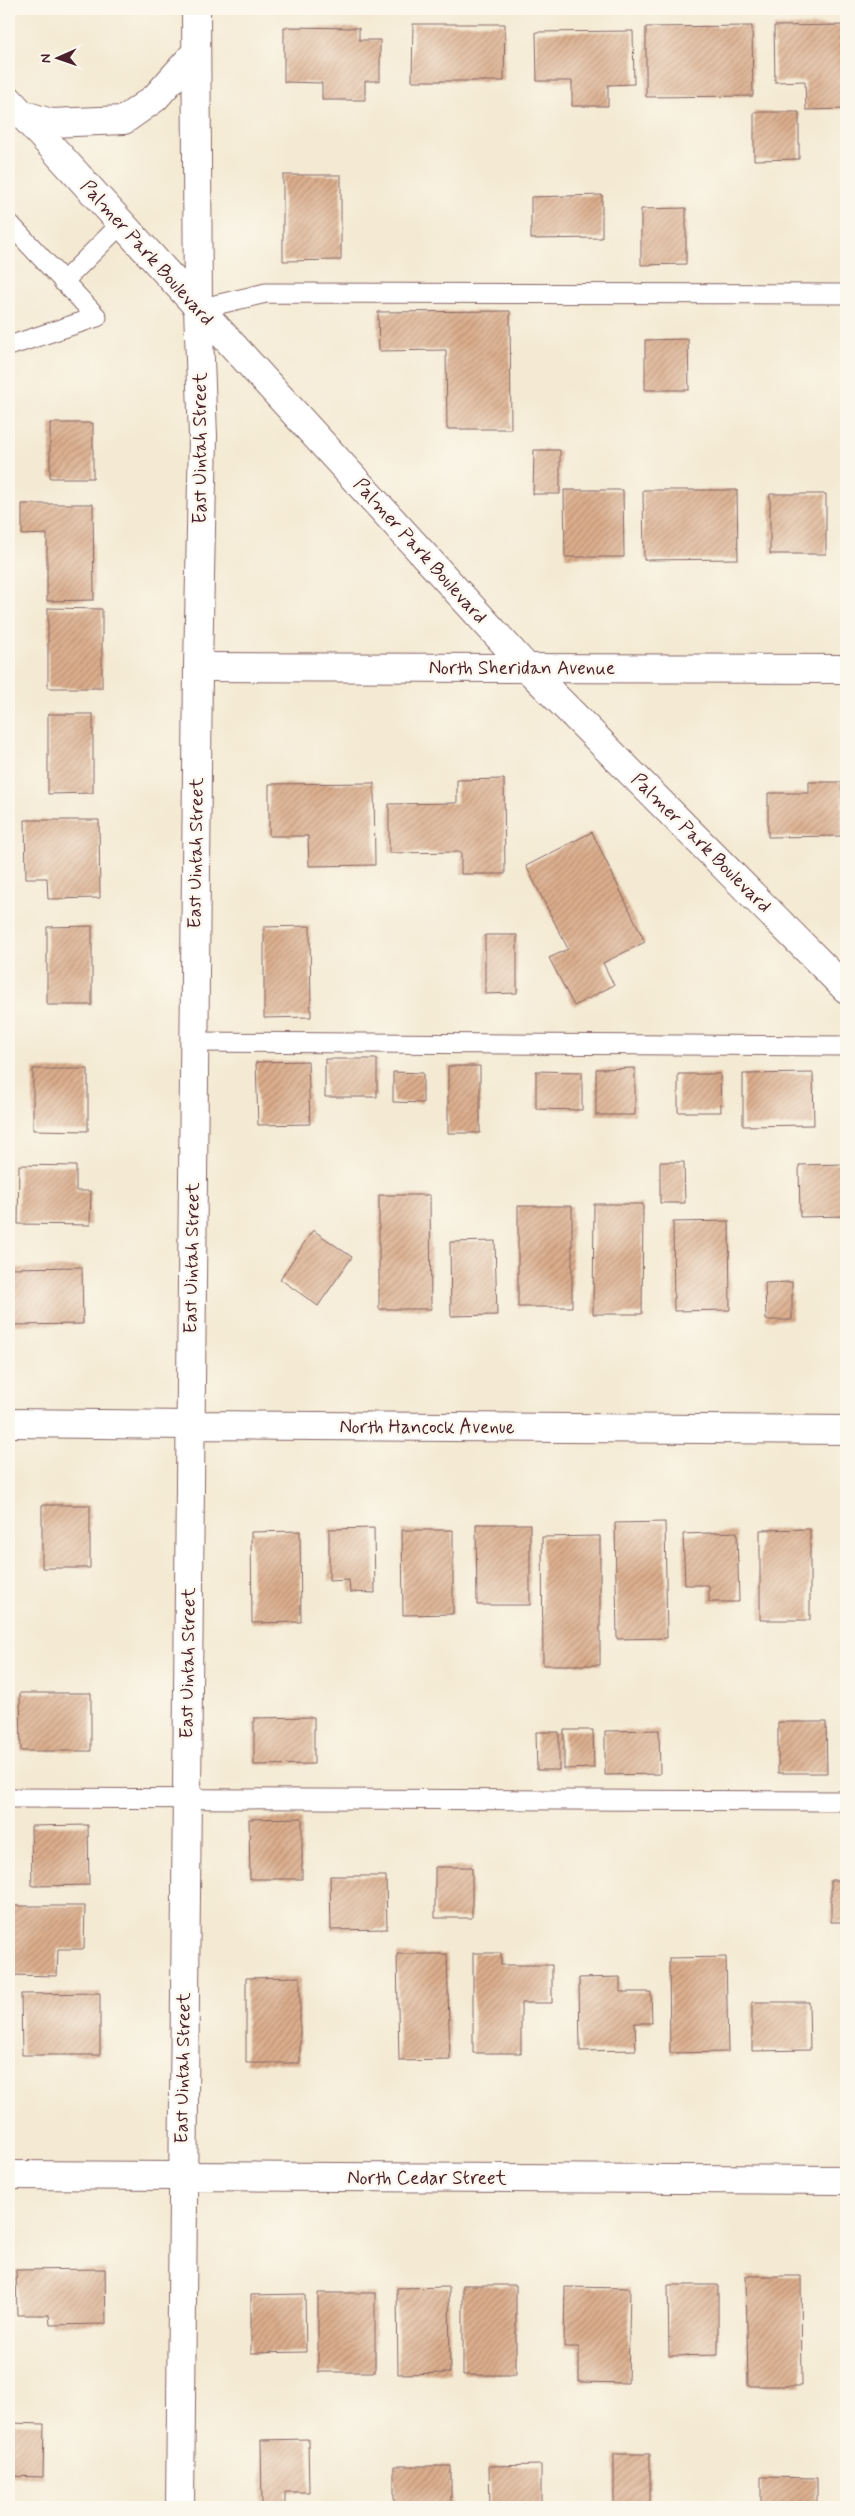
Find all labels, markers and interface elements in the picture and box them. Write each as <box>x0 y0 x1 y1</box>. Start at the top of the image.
north arrow <box>32 32 82 82</box>
text: N <box>37 53 55 63</box>
street label: Palmer Park Boulevard <box>75 175 219 331</box>
street label: East Uintah Street <box>188 372 213 524</box>
street label: Palmer Park Boulevard <box>348 473 492 629</box>
street label: North Sheridan Avenue <box>429 656 615 681</box>
street label: Palmer Park Boulevard <box>626 768 776 918</box>
street label: East Uintah Street <box>182 777 210 929</box>
street label: East Uintah Street <box>178 1182 206 1334</box>
street label: North Hancock Avenue <box>339 1415 515 1440</box>
street label: East Uintah Street <box>174 1587 202 1739</box>
street label: East Uintah Street <box>169 1992 197 2144</box>
street label: North Cedar Street <box>347 2166 507 2191</box>

